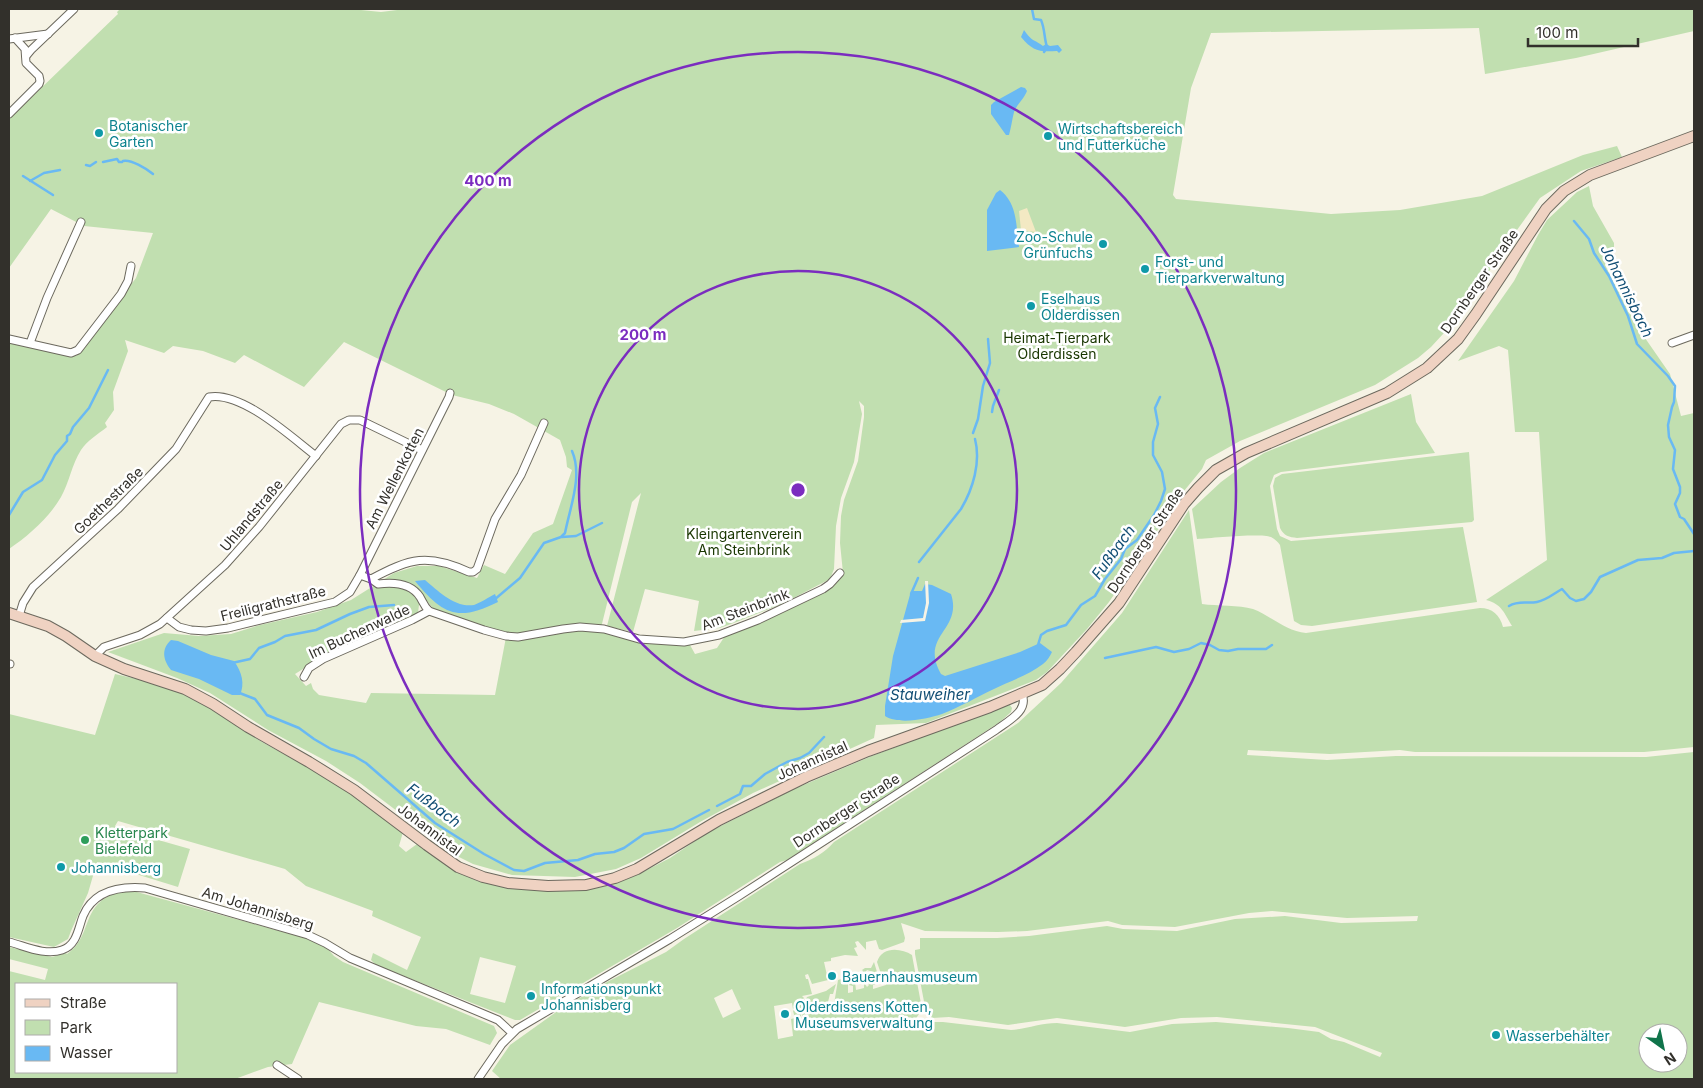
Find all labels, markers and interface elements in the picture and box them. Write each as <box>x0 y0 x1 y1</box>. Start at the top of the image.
scale bar <box>1528 15 1638 47</box>
text: 100 m <box>1536 23 1578 42</box>
place label: Botanischer Garten <box>109 117 188 150</box>
place label: Wirtschaftsbereich und Futterküche <box>1058 120 1183 153</box>
marker: Botanischer Garten <box>93 127 105 139</box>
marker: Wirtschaftsbereich und Futterküche <box>1042 130 1054 142</box>
text: 400 m <box>464 171 512 190</box>
street label: Dornberger Straße <box>1437 226 1521 336</box>
place label: Zoo-Schule Grünfuchs <box>1016 228 1093 261</box>
marker: Zoo-Schule Grünfuchs <box>1097 238 1109 250</box>
water label: Johannisbach <box>1596 242 1658 341</box>
place label: Forst- und Tierparkverwaltung <box>1155 253 1285 286</box>
marker: Forst- und Tierparkverwaltung <box>1139 263 1151 275</box>
place label: Eselhaus Olderdissen <box>1041 290 1120 323</box>
marker: Eselhaus Olderdissen <box>1025 300 1037 312</box>
text: 200 m <box>620 325 666 344</box>
park label: Heimat-Tierpark Olderdissen <box>1003 329 1111 362</box>
street label: Am Wellenkotten <box>361 425 427 531</box>
street label: Goethestraße <box>70 463 146 537</box>
street label: Uhlandstraße <box>216 476 286 554</box>
centre of rings <box>789 481 807 499</box>
street label: Dornberger Straße <box>1103 484 1187 596</box>
water label: Fußbach <box>1087 521 1139 583</box>
park label: Kleingartenverein Am Steinbrink <box>686 525 802 558</box>
street label: Freiligrathstraße <box>219 582 327 624</box>
street label: Am Steinbrink <box>699 584 792 634</box>
street label: Im Buchenwalde <box>306 600 412 662</box>
water label: Stauweiher <box>890 685 970 704</box>
street label: Johannistal <box>774 737 850 783</box>
street label: Dornberger Straße <box>790 769 902 851</box>
water label: Fußbach <box>403 779 465 831</box>
street label: Johannistal <box>395 799 465 859</box>
place label: Kletterpark Bielefeld <box>95 824 168 857</box>
marker: Kletterpark Bielefeld <box>79 834 91 846</box>
place label: Johannisberg <box>71 859 161 876</box>
marker: Johannisberg <box>55 861 67 873</box>
street label: Am Johannisberg <box>200 883 316 933</box>
place label: Bauernhausmuseum <box>842 968 978 985</box>
marker: Bauernhausmuseum <box>826 970 838 982</box>
place label: Informationspunkt Johannisberg <box>541 980 662 1013</box>
legend <box>15 983 178 1073</box>
marker: Informationspunkt Johannisberg <box>525 990 537 1002</box>
text: Straße <box>60 993 107 1012</box>
place label: Olderdissens Kotten, Museumsverwaltung <box>795 998 933 1031</box>
marker: Olderdissens Kotten, Museumsverwaltung <box>779 1008 791 1020</box>
text: Park <box>60 1018 93 1037</box>
north arrow <box>1638 1023 1688 1073</box>
place label: Wasserbehälter <box>1506 1027 1610 1044</box>
marker: Wasserbehälter <box>1490 1029 1502 1041</box>
text: Wasser <box>60 1043 113 1062</box>
text: N <box>1661 1049 1679 1069</box>

